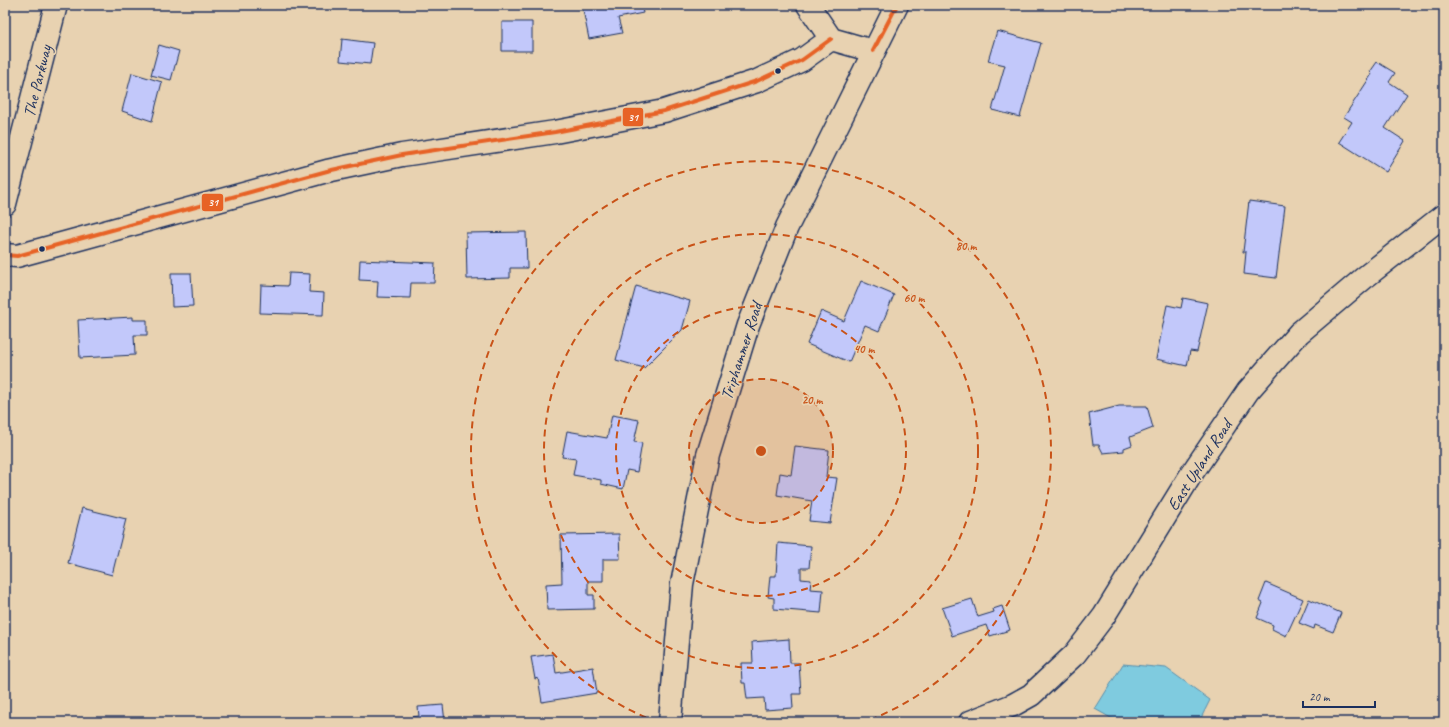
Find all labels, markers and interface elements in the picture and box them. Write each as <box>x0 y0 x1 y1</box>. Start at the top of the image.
street label: The Parkway <box>18 42 57 119</box>
unlabelled marker <box>773 66 783 76</box>
line badge: 31 <box>622 107 644 127</box>
text: 31 <box>628 110 639 124</box>
line badge: 31 <box>201 193 224 212</box>
text: 31 <box>208 195 219 209</box>
text: 80 m <box>956 238 977 254</box>
unlabelled marker <box>37 244 47 254</box>
text: 60 m <box>904 290 926 306</box>
street label: Triphammer Road <box>716 298 768 402</box>
text: 40 m <box>854 341 875 357</box>
text: 20 m <box>802 392 823 408</box>
street label: East Upland Road <box>1162 414 1238 515</box>
centre of rings <box>754 444 768 458</box>
scale bar <box>1303 683 1375 709</box>
text: 20 m <box>1309 689 1331 705</box>

